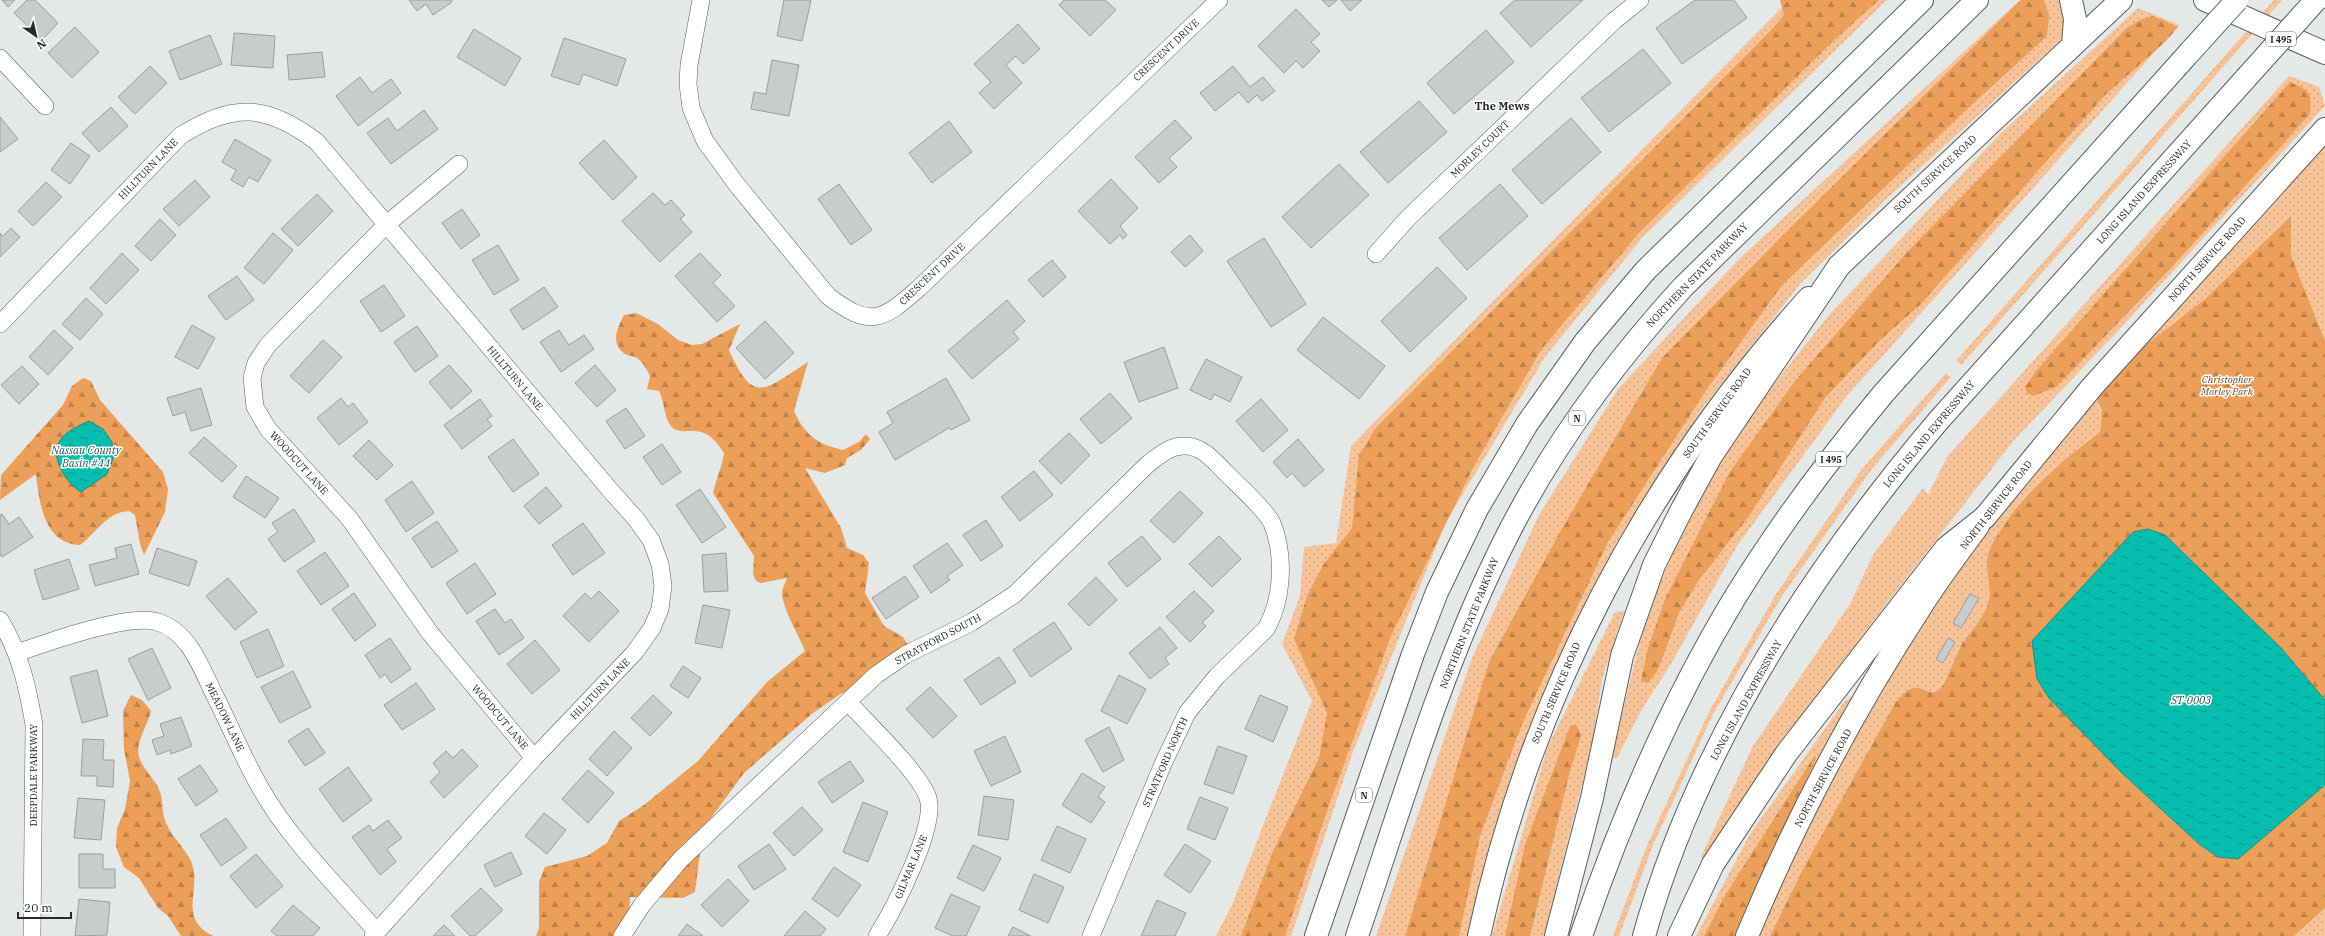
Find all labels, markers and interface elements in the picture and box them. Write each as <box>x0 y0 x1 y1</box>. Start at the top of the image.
north arrow <box>16 16 56 56</box>
street label: CRESCENT DRIVE <box>1130 16 1202 84</box>
road number: I 495 <box>2266 32 2296 46</box>
text: N <box>34 36 49 53</box>
district label: The Mews <box>1475 99 1530 113</box>
street label: MORLEY COURT <box>1448 117 1513 181</box>
street label: SOUTH SERVICE ROAD <box>1891 132 1979 216</box>
street label: HILLTURN LANE <box>115 136 181 202</box>
street label: LONG ISLAND EXPRESSWAY <box>2094 137 2195 247</box>
street label: NORTH SERVICE ROAD <box>2165 214 2249 304</box>
street label: NORTHERN STATE PARKWAY <box>1643 219 1751 330</box>
street label: CRESCENT DRIVE <box>896 240 968 308</box>
street label: HILLTURN LANE <box>484 343 546 413</box>
street label: SOUTH SERVICE ROAD <box>1680 365 1754 461</box>
park label: Christopher Morley Park <box>2200 373 2254 398</box>
street label: LONG ISLAND EXPRESSWAY <box>1880 377 1978 490</box>
road number: N <box>1569 411 1585 425</box>
street label: WOODCUT LANE <box>267 429 331 497</box>
water label: Nassau County Basin #44 <box>50 443 122 470</box>
road number: I 495 <box>1816 452 1846 466</box>
street label: NORTH SERVICE ROAD <box>1957 458 2035 552</box>
street label: NORTHERN STATE PARKWAY <box>1437 555 1502 691</box>
street label: STRATFORD SOUTH <box>893 611 984 667</box>
street label: LONG ISLAND EXPRESSWAY <box>1707 637 1785 763</box>
street label: SOUTH SERVICE ROAD <box>1529 640 1583 746</box>
street label: HILLTURN LANE <box>567 656 633 722</box>
street label: MEADOW LANE <box>203 680 247 754</box>
street label: WOODCUT LANE <box>469 682 531 752</box>
water label: ST-0003 <box>2170 693 2211 707</box>
street label: STRATFORD NORTH <box>1139 715 1191 809</box>
street label: DEEPDALE PARKWAY <box>27 723 40 826</box>
street label: NORTH SERVICE ROAD <box>1792 727 1854 829</box>
road number: N <box>1356 788 1372 802</box>
street label: GILMAR LANE <box>892 833 930 901</box>
scale bar <box>18 894 71 920</box>
text: 20 m <box>24 900 53 915</box>

